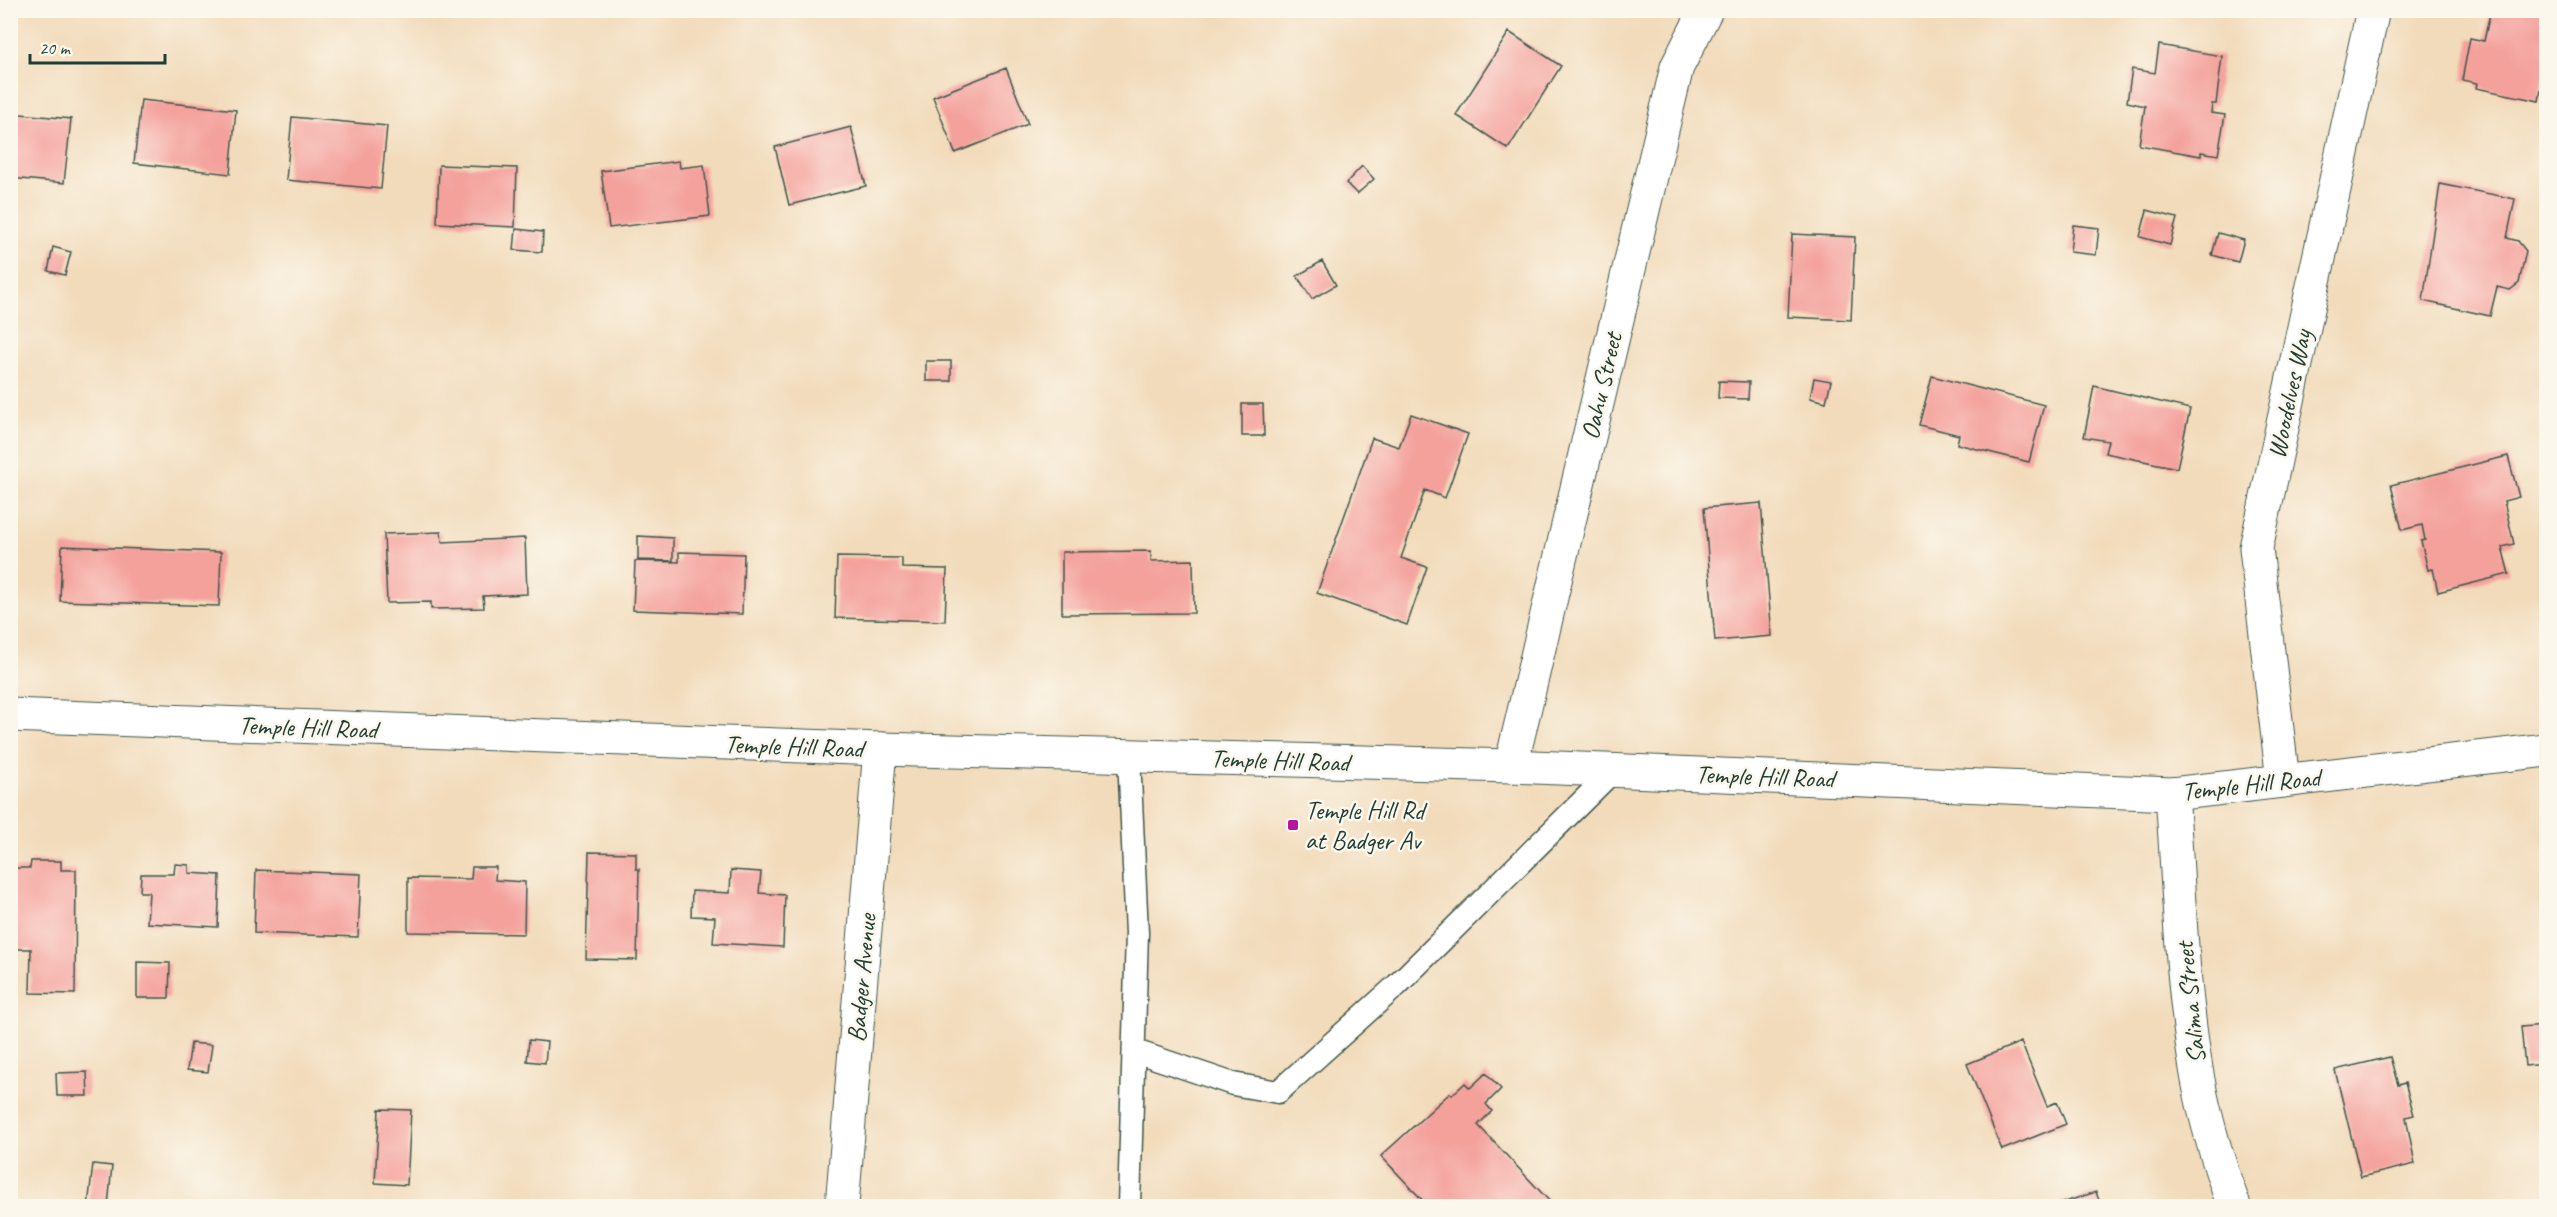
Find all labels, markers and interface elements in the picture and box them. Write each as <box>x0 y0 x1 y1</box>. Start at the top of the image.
scale bar <box>30 27 165 65</box>
text: 20 m <box>39 37 72 59</box>
street label: Woodelves Way <box>2260 325 2320 461</box>
street label: Oahu Street <box>1573 327 1630 443</box>
street label: Temple Hill Road <box>238 709 382 747</box>
street label: Temple Hill Road <box>724 728 868 766</box>
street label: Temple Hill Road <box>1210 742 1354 780</box>
street label: Temple Hill Road <box>1695 758 1839 796</box>
street label: Temple Hill Road <box>2180 760 2326 808</box>
place label: Temple Hill Rd at Badger Av <box>1305 794 1428 857</box>
marker: Temple Hill Rd at Badger Av <box>1286 818 1300 832</box>
street label: Badger Avenue <box>839 911 884 1043</box>
street label: Salima Street <box>2167 938 2213 1065</box>

